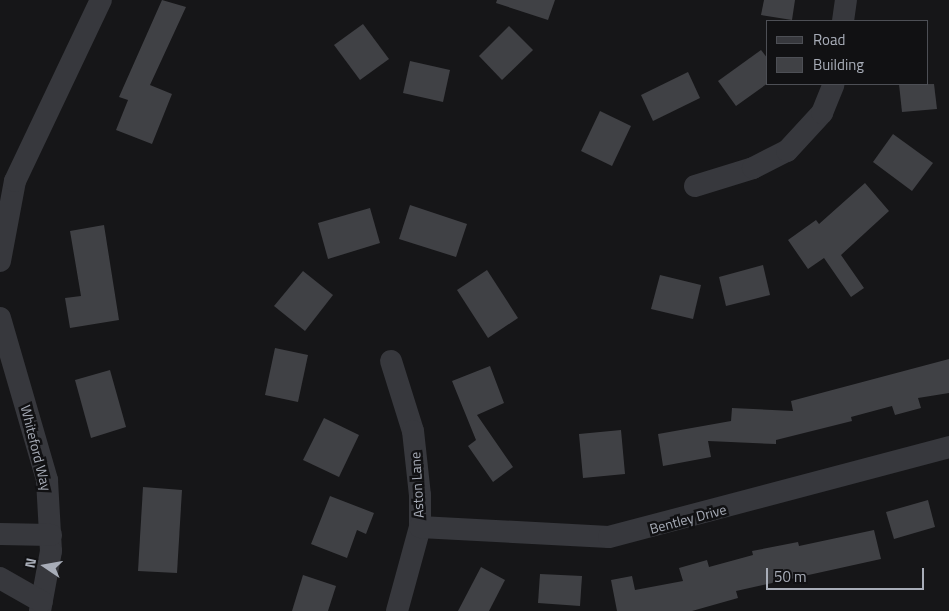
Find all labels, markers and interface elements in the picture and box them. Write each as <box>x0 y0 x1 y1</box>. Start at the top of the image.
legend <box>766 20 929 85</box>
text: Road <box>813 28 845 51</box>
text: Building <box>813 53 864 76</box>
street label: Whiteford Way <box>17 403 55 493</box>
street label: Aston Lane <box>407 452 427 518</box>
street label: Bentley Drive <box>648 501 728 537</box>
north arrow <box>20 541 70 591</box>
text: N <box>19 556 41 570</box>
scale bar <box>769 558 926 590</box>
text: 50 m <box>774 565 807 588</box>

